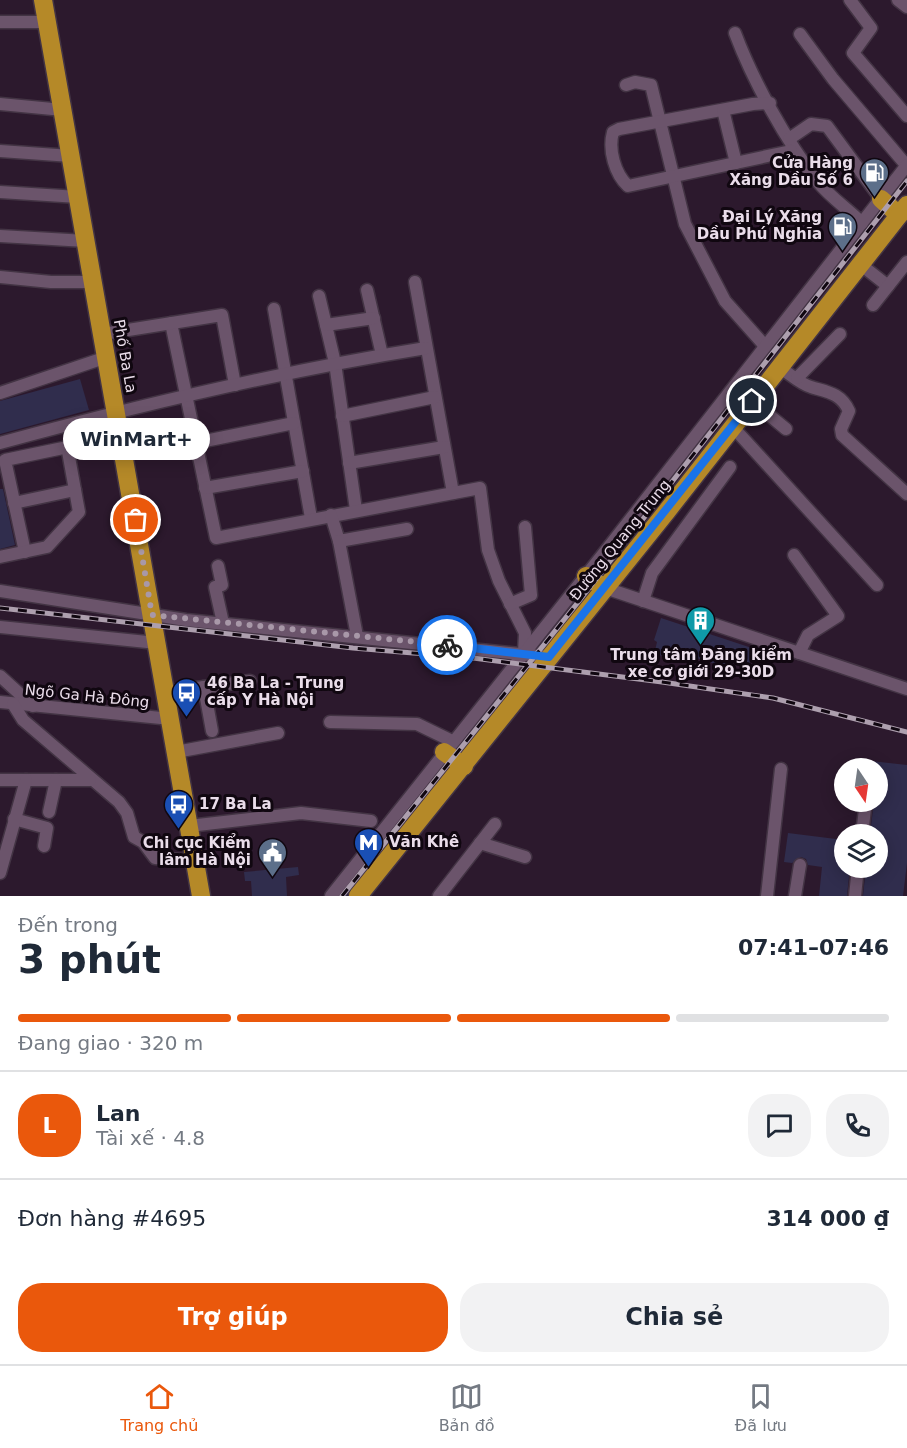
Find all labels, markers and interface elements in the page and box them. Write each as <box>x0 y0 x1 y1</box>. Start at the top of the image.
place label: Cửa Hàng Xăng Dầu Số 6 <box>729 154 853 189</box>
fuel station icon: Cửa Hàng Xăng Dầu Số 6 <box>858 156 890 198</box>
place label: Đại Lý Xăng Dầu Phú Nghĩa <box>697 208 822 243</box>
fuel station icon: Đại Lý Xăng Dầu Phú Nghĩa <box>827 210 859 252</box>
street label: Phố Ba La <box>110 318 140 394</box>
pin <box>726 375 777 426</box>
icon: home <box>735 384 768 417</box>
callout: WinMart+ <box>63 418 210 460</box>
text: WinMart+ <box>80 427 193 451</box>
street label: Đường Quang Trung <box>566 476 674 604</box>
pin <box>110 494 161 545</box>
icon: bag <box>119 503 152 536</box>
building icon: Trung tâm Đăng kiểm xe cơ giới 29-30D <box>685 604 717 646</box>
courier <box>417 615 477 675</box>
icon: bike <box>431 629 464 662</box>
place label: Trung tâm Đăng kiểm xe cơ giới 29-30D <box>610 645 792 681</box>
place label: 46 Ba La - Trung cấp Y Hà Nội <box>207 674 344 709</box>
bus stop icon: 46 Ba La - Trung cấp Y Hà Nội <box>170 676 202 718</box>
street label: Ngõ Ga Hà Đông <box>24 680 150 712</box>
north arrow <box>834 758 888 812</box>
map controls <box>834 758 888 878</box>
bus stop icon: 17 Ba La <box>162 788 194 830</box>
place label: 17 Ba La <box>199 795 272 813</box>
button: layers <box>834 824 888 878</box>
metro station icon: Văn Khê <box>352 826 384 868</box>
place label: Chi cục Kiểm lâm Hà Nội <box>143 833 251 869</box>
place label: Văn Khê <box>389 833 459 851</box>
public building icon: Chi cục Kiểm lâm Hà Nội <box>256 836 288 878</box>
text: Đến trong <box>18 913 118 937</box>
text: 07:41–07:46 <box>738 935 889 960</box>
text: 3 phút <box>18 937 161 982</box>
text: Đang giao · 320 m <box>18 1031 203 1055</box>
button: chat <box>748 1094 811 1157</box>
button: phone <box>826 1094 889 1157</box>
text: Lan <box>96 1101 141 1126</box>
text: L <box>42 1113 57 1138</box>
text: Tài xế · 4.8 <box>96 1126 205 1150</box>
text: Đơn hàng #4695 <box>18 1206 206 1231</box>
text: 314 000 ₫ <box>767 1206 889 1231</box>
button: Trợ giúp <box>18 1283 448 1352</box>
button: Chia sẻ <box>460 1283 889 1352</box>
tab: Trang chủ <box>120 1380 198 1435</box>
tab: Bản đồ <box>439 1380 495 1435</box>
tab: Đã lưu <box>735 1380 787 1435</box>

